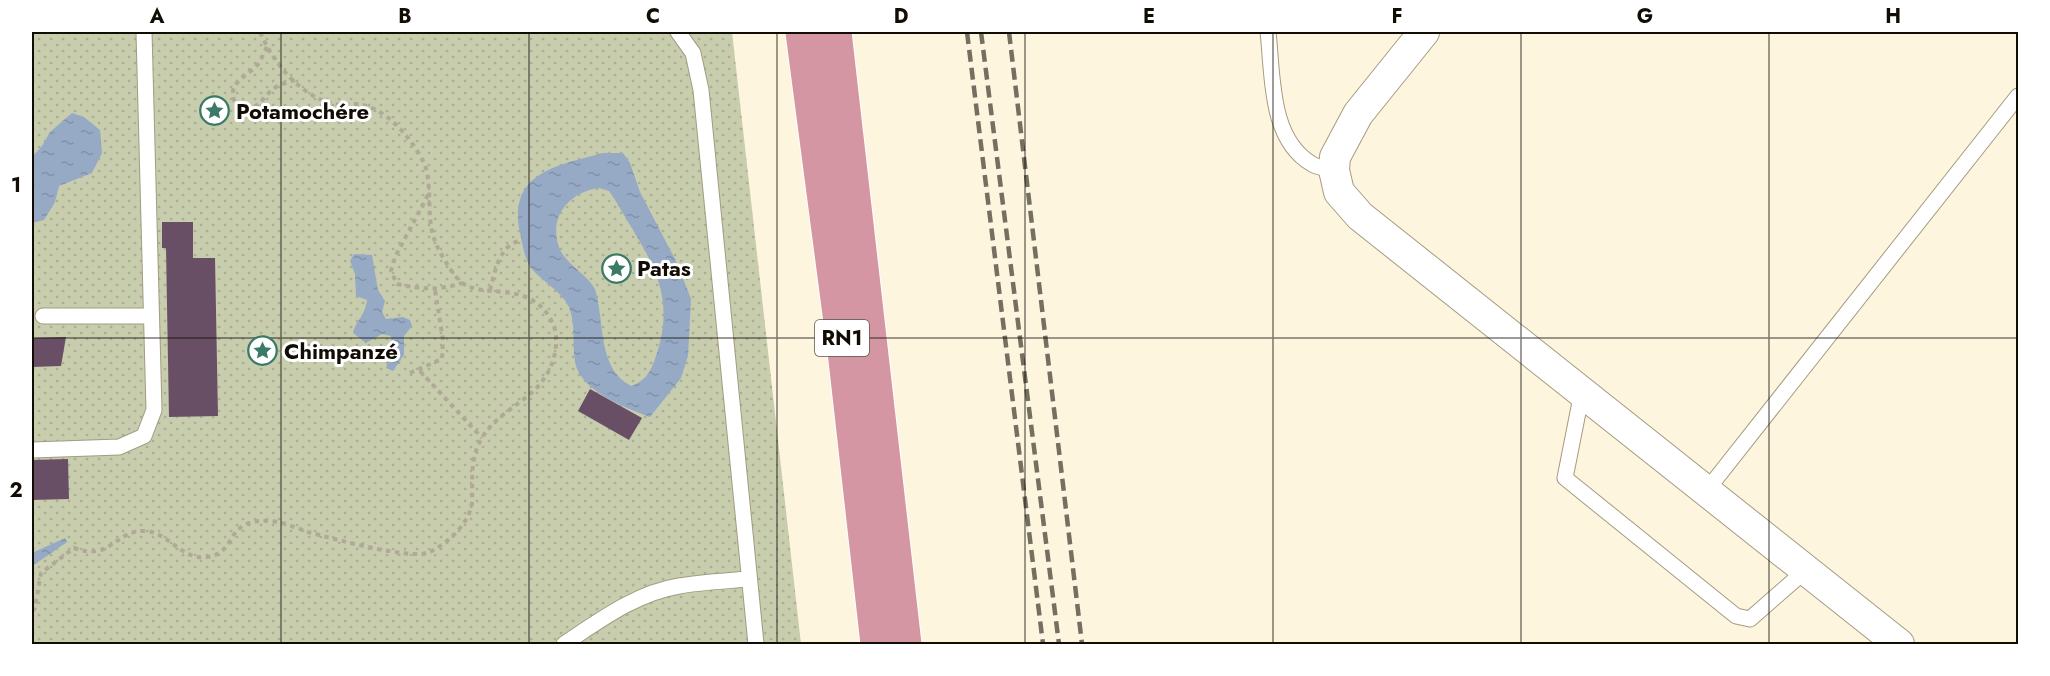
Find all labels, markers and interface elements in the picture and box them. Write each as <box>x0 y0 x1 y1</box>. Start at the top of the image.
text: A <box>149 2 165 31</box>
text: B <box>398 2 412 31</box>
text: C <box>646 2 660 31</box>
text: D <box>894 2 908 31</box>
text: E <box>1143 2 1155 31</box>
text: F <box>1391 2 1403 31</box>
text: G <box>1637 2 1653 31</box>
text: H <box>1885 2 1901 31</box>
place icon: Potamochére <box>199 95 231 127</box>
place label: Potamochére <box>236 95 369 127</box>
text: 1 <box>11 171 21 200</box>
place icon: Patas <box>600 252 632 284</box>
place label: Patas <box>637 252 691 284</box>
road number: RN1 <box>815 320 869 356</box>
place icon: Chimpanzé <box>247 335 279 367</box>
place label: Chimpanzé <box>284 335 398 367</box>
text: 2 <box>9 476 23 505</box>

